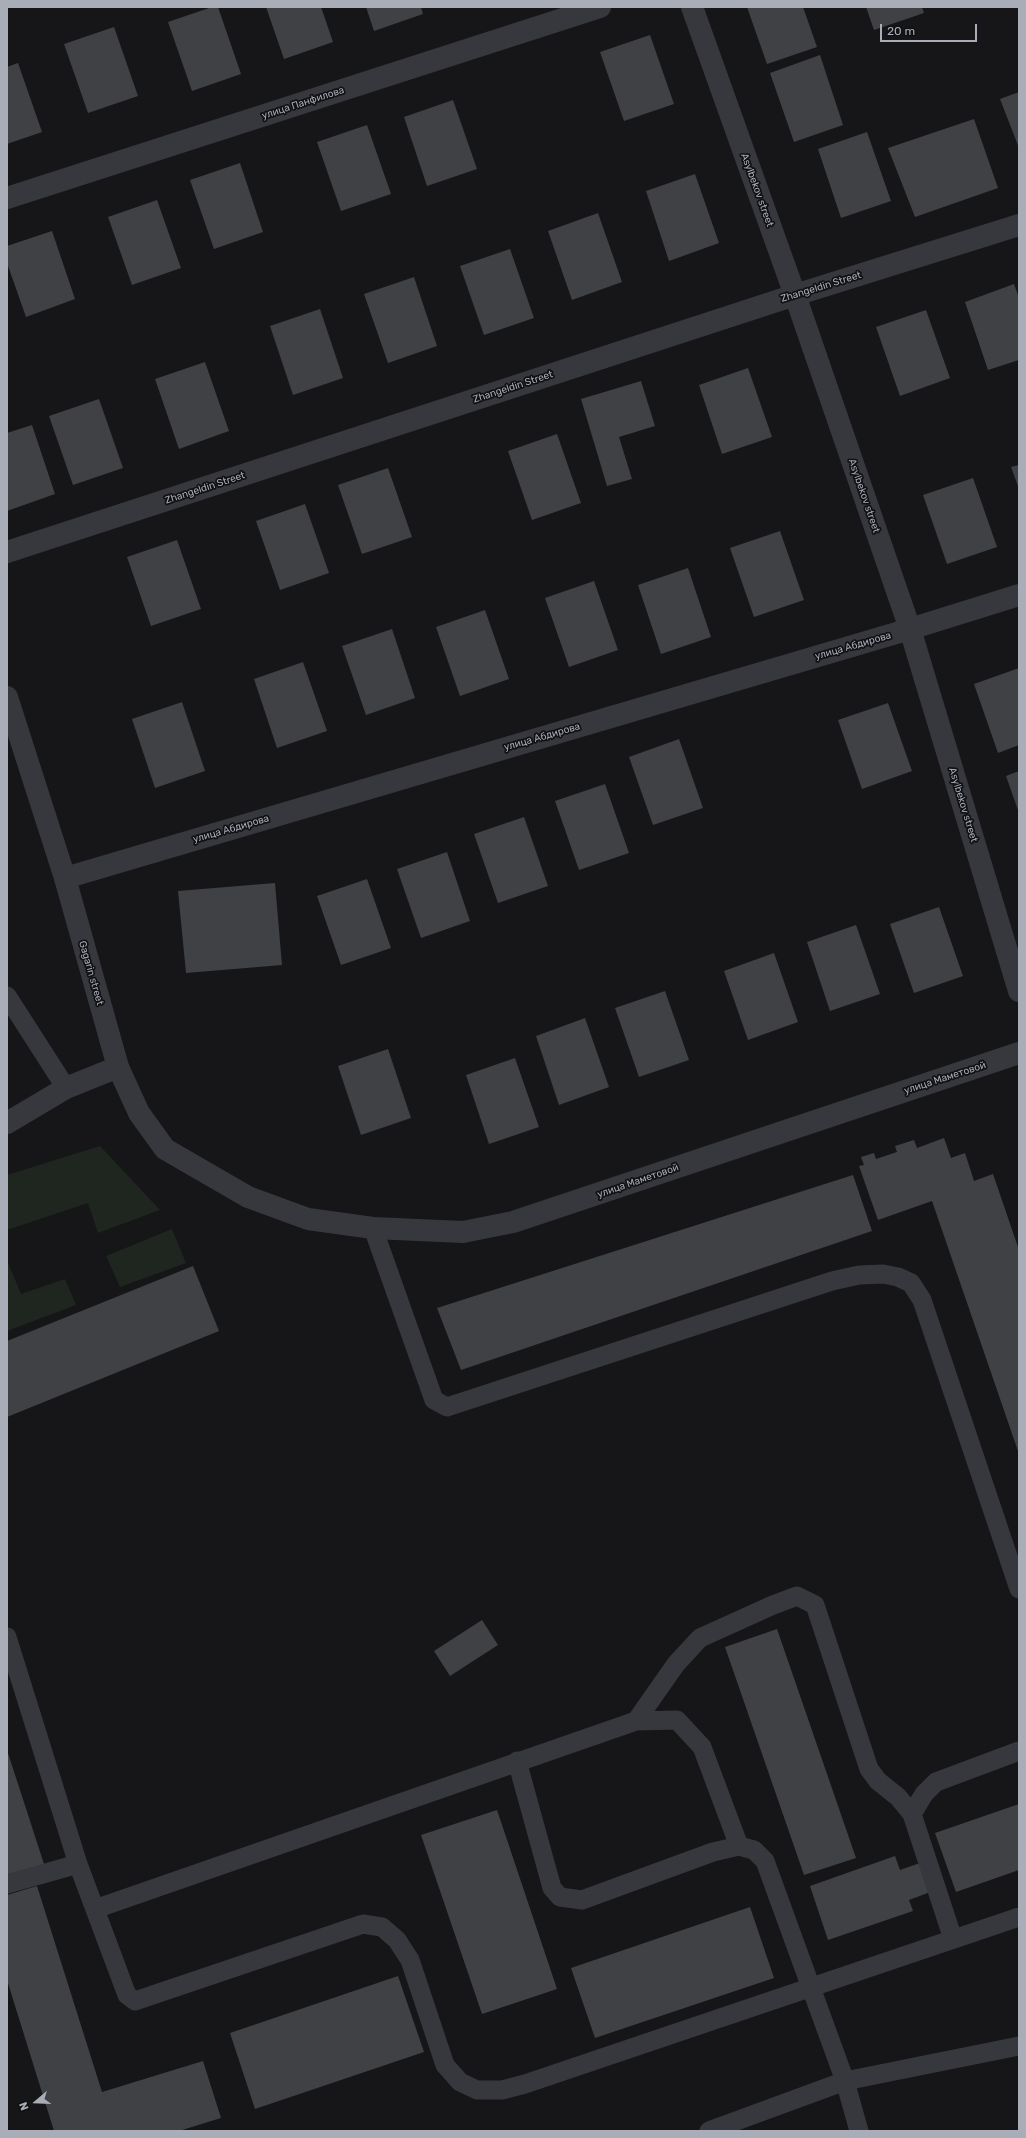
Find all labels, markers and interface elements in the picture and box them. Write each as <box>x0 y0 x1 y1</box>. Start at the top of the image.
scale bar <box>882 16 979 42</box>
text: 20 m <box>887 24 915 38</box>
street label: улица Панфилова <box>260 84 346 122</box>
street label: Asylbekov street <box>738 152 776 228</box>
street label: Zhangeldin Street <box>779 269 863 305</box>
street label: Zhangeldin Street <box>471 368 555 406</box>
street label: Asylbekov street <box>846 457 882 535</box>
street label: Zhangeldin Street <box>163 469 247 507</box>
street label: улица Абдирова <box>814 629 892 663</box>
street label: улица Абдирова <box>503 720 581 754</box>
street label: Asylbekov street <box>946 766 980 844</box>
street label: улица Абдирова <box>192 812 270 846</box>
street label: Gagarin street <box>76 939 106 1007</box>
street label: улица Маметовой <box>903 1059 987 1097</box>
street label: улица Маметовой <box>596 1161 680 1201</box>
north arrow <box>16 2082 56 2122</box>
text: N <box>17 2100 32 2112</box>

